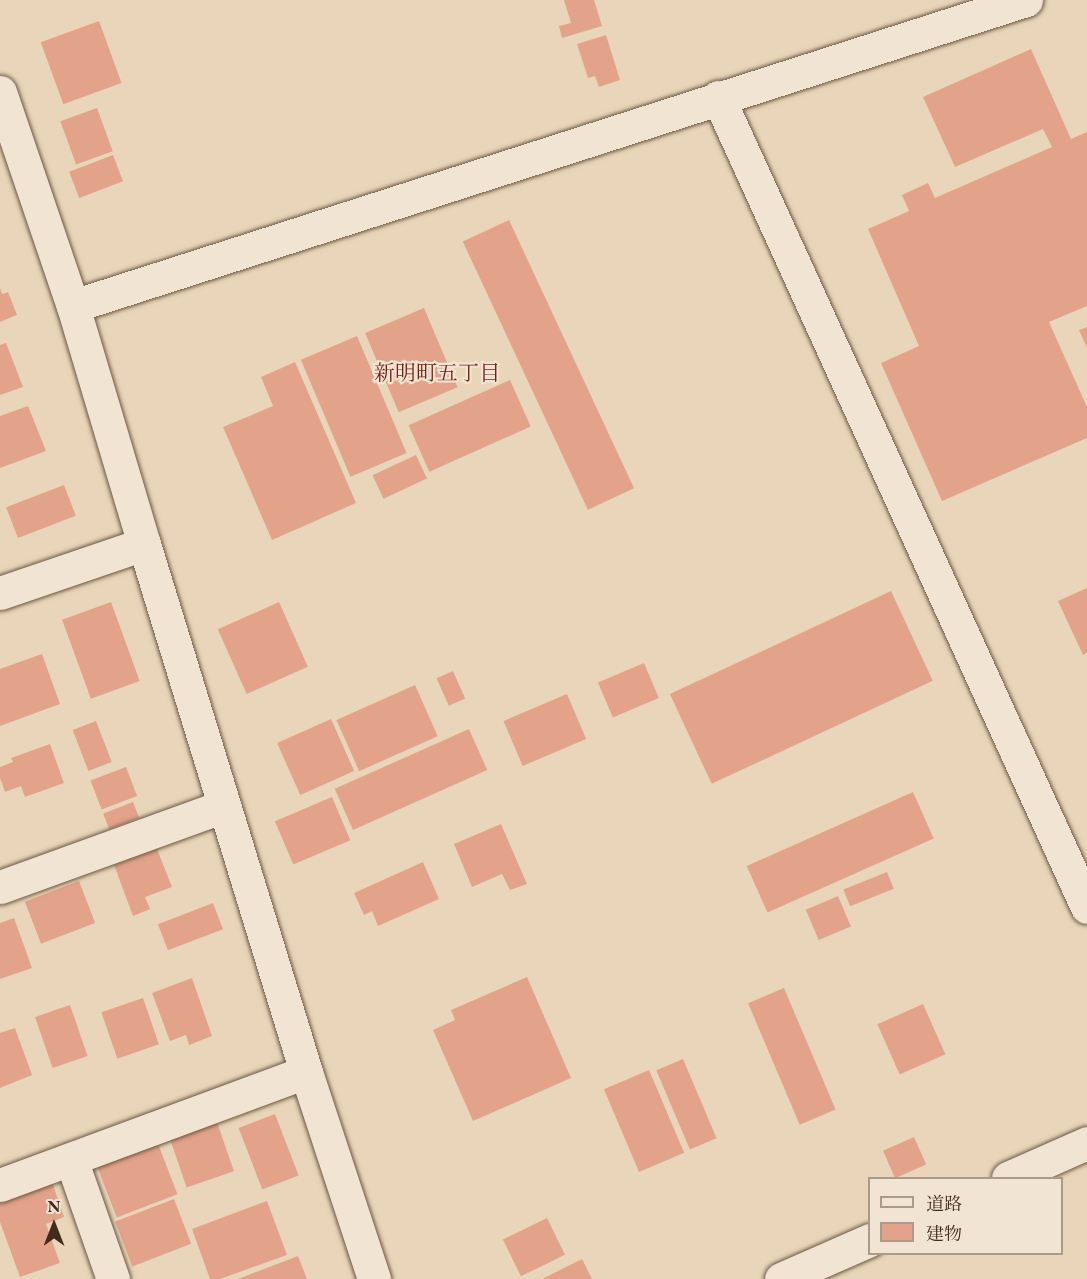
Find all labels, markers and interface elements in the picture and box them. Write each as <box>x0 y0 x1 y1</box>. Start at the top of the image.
district label: 新明町五丁目 <box>374 360 500 386</box>
legend <box>868 1177 1063 1255</box>
text: 道路 <box>926 1192 962 1215</box>
north arrow <box>24 1195 84 1255</box>
text: N <box>48 1196 60 1217</box>
text: 建物 <box>926 1222 962 1245</box>

